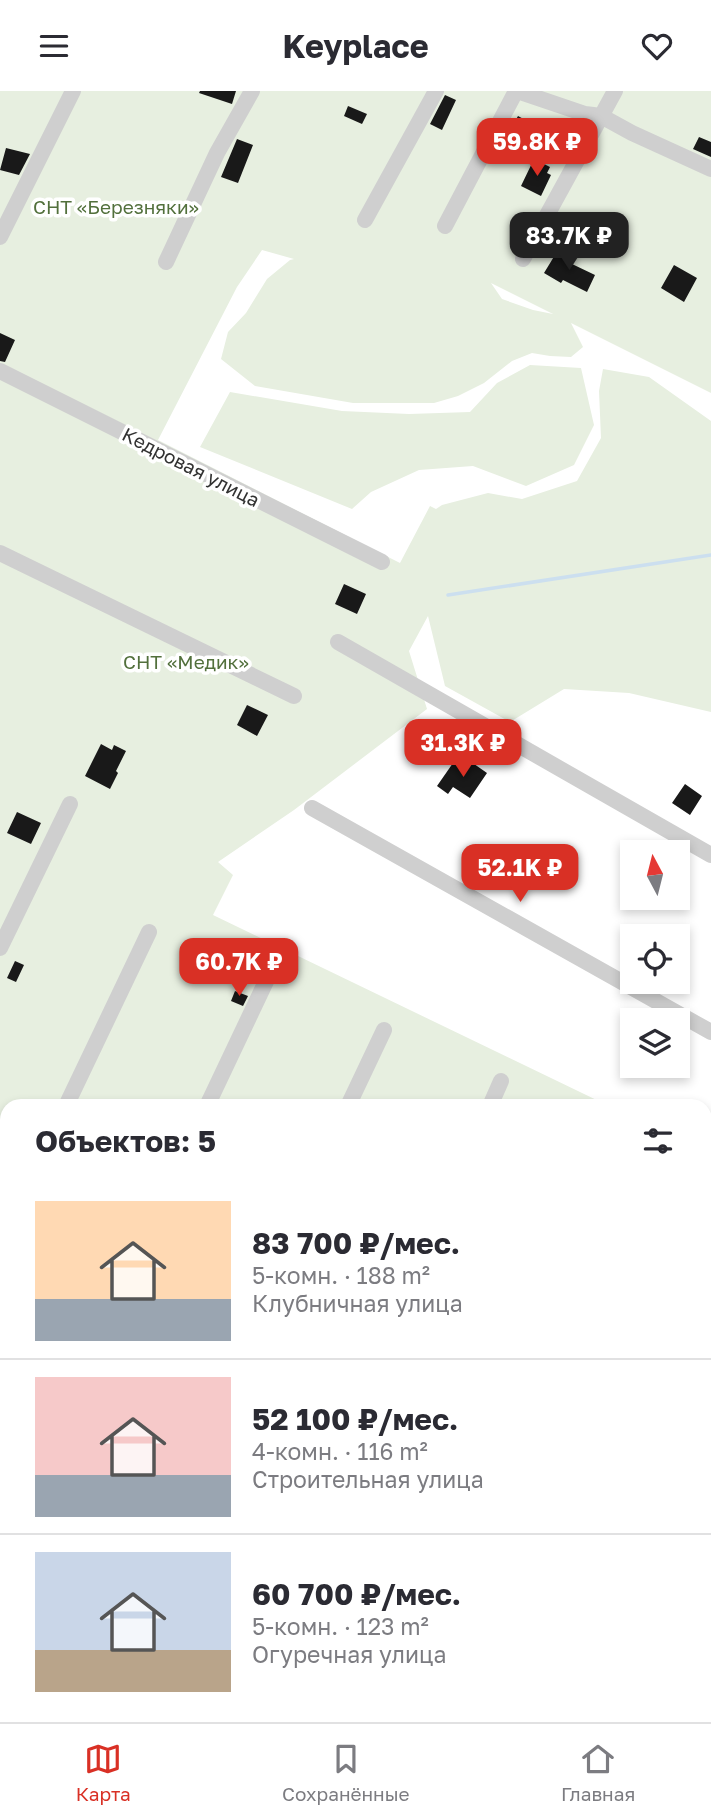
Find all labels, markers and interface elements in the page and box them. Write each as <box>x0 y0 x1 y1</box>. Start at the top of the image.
icon: menu <box>35 27 73 65</box>
text: Keyplace <box>282 27 429 65</box>
icon: heart <box>638 27 676 65</box>
pin: 59.8K ₽ <box>472 119 602 178</box>
text: 59.8K ₽ <box>493 127 581 155</box>
park label: СНТ «Березняки» <box>33 195 199 218</box>
pin: 83.7K ₽ <box>504 213 634 272</box>
text: 83.7K ₽ <box>526 221 612 249</box>
street label: Кедровая улица <box>119 422 264 511</box>
park label: СНТ «Медик» <box>123 650 249 673</box>
pin: 31.3K ₽ <box>398 719 528 779</box>
text: 31.3K ₽ <box>420 728 506 756</box>
north arrow <box>620 840 690 910</box>
map controls <box>620 840 690 1078</box>
pin: 52.1K ₽ <box>455 845 585 904</box>
text: 52.1K ₽ <box>477 853 563 881</box>
button: locate <box>620 924 690 994</box>
pin: 60.7K ₽ <box>174 939 304 998</box>
text: 60.7K ₽ <box>195 947 283 975</box>
button: layers <box>620 1008 690 1078</box>
icon: filters <box>639 1122 677 1160</box>
text: Объектов: 5 <box>35 1123 216 1159</box>
text: 83 700 ₽/мес. <box>252 1225 460 1261</box>
icon: home <box>91 1229 175 1313</box>
text: 5-комн. · 188 m² <box>252 1261 430 1289</box>
text: Клубничная улица <box>252 1289 463 1317</box>
text: 52 100 ₽/мес. <box>252 1401 458 1437</box>
icon: home <box>91 1405 175 1489</box>
text: 4-комн. · 116 m² <box>252 1437 428 1465</box>
text: Строительная улица <box>252 1465 484 1493</box>
text: 60 700 ₽/мес. <box>252 1576 461 1612</box>
icon: home <box>91 1580 175 1664</box>
text: 5-комн. · 123 m² <box>252 1612 429 1640</box>
text: Огуречная улица <box>252 1640 446 1668</box>
tab: Карта <box>76 1740 131 1805</box>
tab: Сохранённые <box>282 1740 410 1805</box>
tab: Главная <box>561 1740 635 1805</box>

